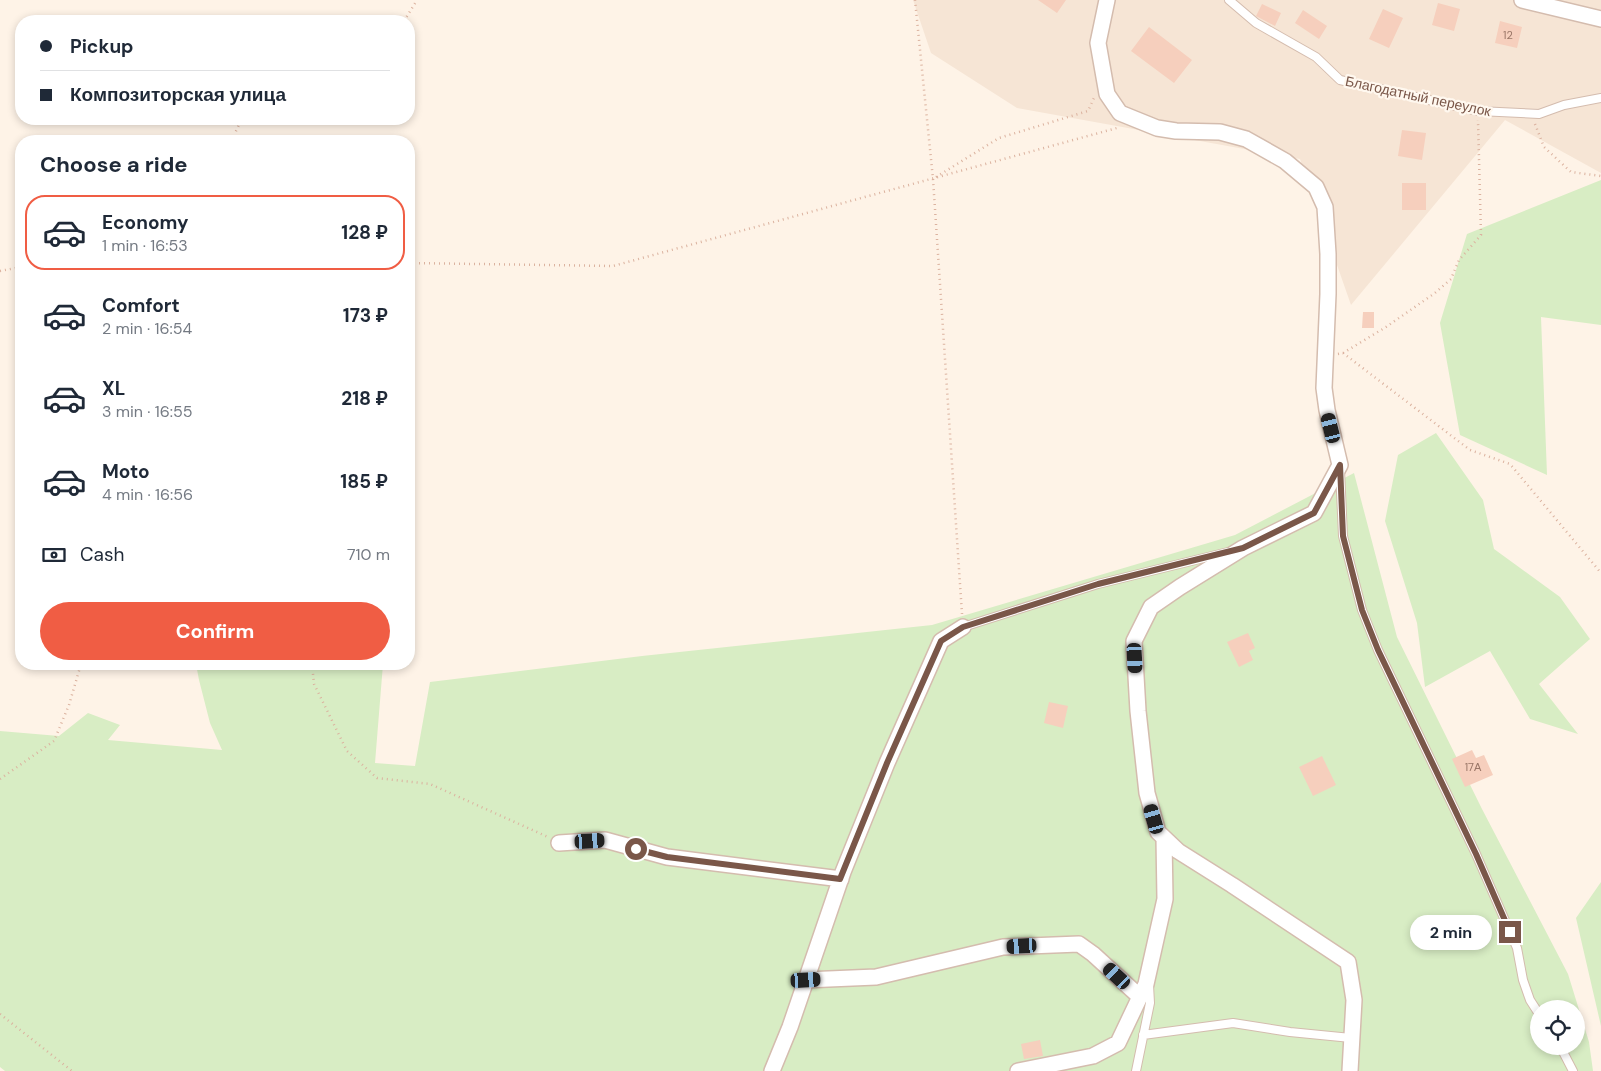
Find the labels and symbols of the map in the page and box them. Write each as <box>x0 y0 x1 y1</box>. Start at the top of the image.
house number: 12 <box>1503 28 1513 42</box>
street label: Благодатный переулок <box>1344 72 1493 120</box>
car <box>1320 412 1341 444</box>
car <box>1126 643 1143 673</box>
house number: 17А <box>1465 760 1482 774</box>
car <box>1142 803 1165 835</box>
car <box>574 833 605 849</box>
route start <box>625 838 647 860</box>
callout: 2 min <box>1410 914 1492 950</box>
route end <box>1499 921 1521 943</box>
car <box>1006 938 1037 954</box>
car <box>1100 960 1133 992</box>
car <box>790 972 821 988</box>

